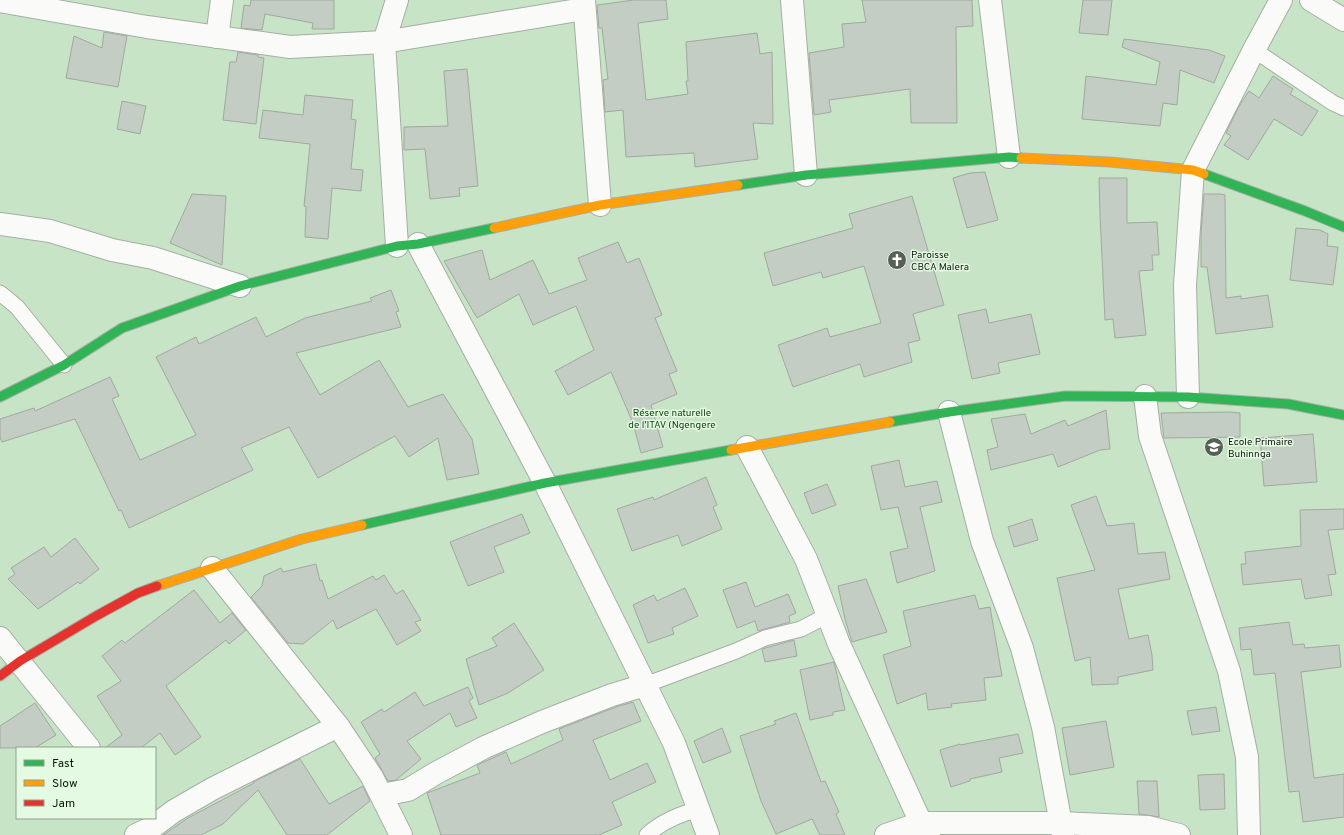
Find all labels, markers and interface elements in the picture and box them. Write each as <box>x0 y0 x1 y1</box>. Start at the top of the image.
church icon: Paroisse CBCA Malera <box>886 249 908 271</box>
place label: Paroisse CBCA Malera <box>911 249 969 274</box>
park label: Réserve naturelle de l'ITAV (Ngengere <box>628 407 716 432</box>
school or university icon: Ecole Primaire Buhinnga <box>1203 436 1225 458</box>
place label: Ecole Primaire Buhinnga <box>1228 436 1293 461</box>
legend <box>16 747 156 819</box>
text: Fast <box>52 756 74 772</box>
text: Slow <box>52 776 78 792</box>
text: Jam <box>52 796 75 812</box>

